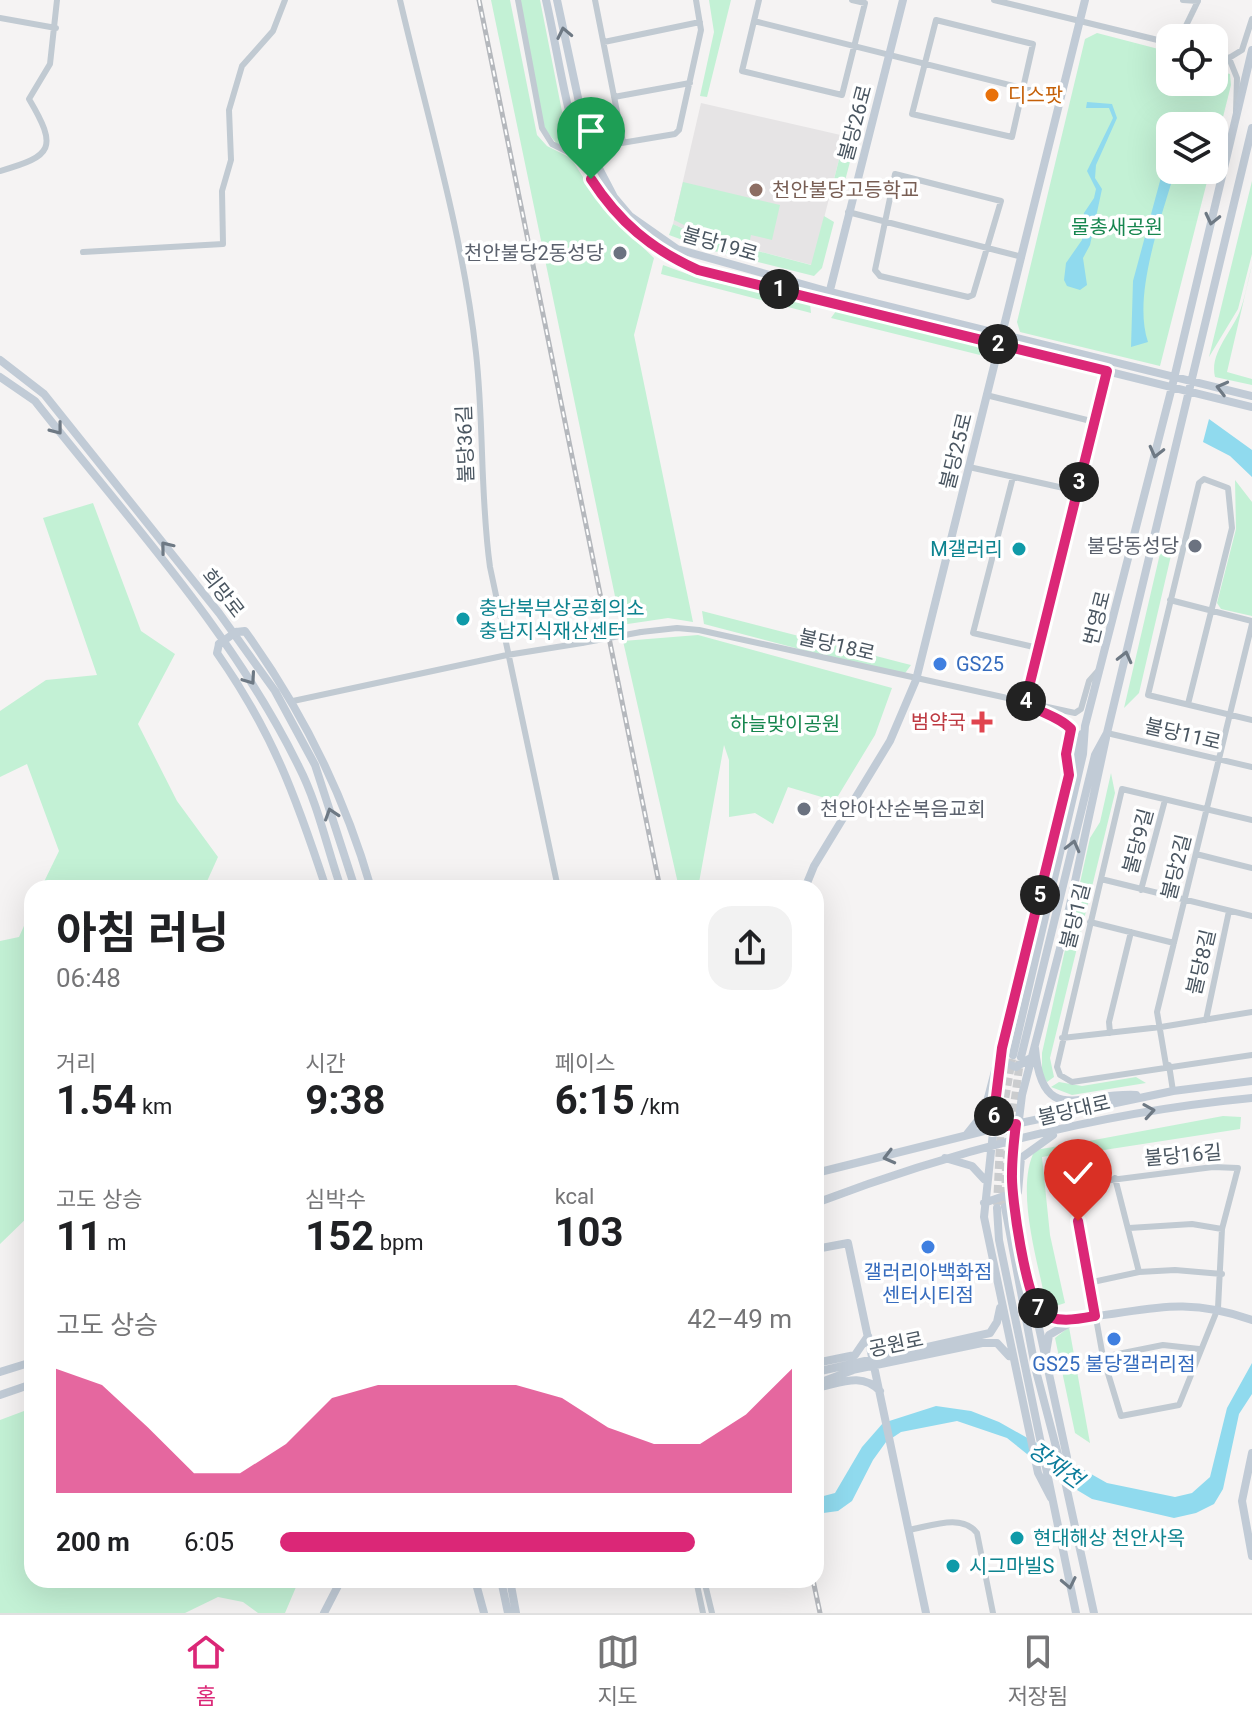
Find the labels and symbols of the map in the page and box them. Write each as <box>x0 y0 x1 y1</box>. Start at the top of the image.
one-way arrow <box>556 27 573 41</box>
street label: 불당26로 <box>833 82 877 164</box>
place label: 디스팟 <box>1008 83 1063 107</box>
marker: 디스팟 <box>983 86 1001 104</box>
pin <box>557 97 625 179</box>
place label: 천안불당고등학교 <box>772 178 919 202</box>
marker: 천안불당고등학교 <box>747 181 765 199</box>
one-way arrow <box>1204 211 1221 225</box>
park label: 물총새공원 <box>1071 215 1163 239</box>
street label: 불당19로 <box>679 222 761 266</box>
place label: 천안불당2동성당 <box>464 241 604 265</box>
marker: 천안불당2동성당 <box>611 244 629 262</box>
pin: 1 <box>759 269 799 309</box>
pin: 2 <box>978 324 1018 364</box>
one-way arrow <box>1216 381 1230 398</box>
street label: 불당36길 <box>452 405 478 483</box>
street label: 불당25로 <box>935 410 977 492</box>
one-way arrow <box>47 420 61 435</box>
one-way arrow <box>1148 444 1165 458</box>
pin: 3 <box>1059 462 1099 502</box>
place label: 불당동성당 <box>1087 534 1179 558</box>
place label: M갤러리 <box>930 537 1003 561</box>
marker: 불당동성당 <box>1186 537 1204 555</box>
marker: M갤러리 <box>1010 540 1028 558</box>
one-way arrow <box>161 542 176 556</box>
street label: 희망로 <box>197 564 249 622</box>
street label: 번영로 <box>1079 588 1115 648</box>
place label: 충남북부상공회의소 충남지식재산센터 <box>479 596 645 643</box>
marker: 충남북부상공회의소 충남지식재산센터 <box>454 610 472 628</box>
street label: 불당18로 <box>796 625 878 665</box>
one-way arrow <box>1116 651 1133 665</box>
place label: GS25 <box>956 652 1004 676</box>
marker: GS25 <box>931 655 949 673</box>
one-way arrow <box>240 671 255 685</box>
pin: 4 <box>1006 681 1046 721</box>
place label: 범약국 <box>911 710 966 734</box>
park label: 하늘맞이공원 <box>730 712 840 736</box>
marker: 범약국 <box>973 713 991 731</box>
street label: 불당11로 <box>1142 714 1224 754</box>
place label: 천안아산순복음교회 <box>820 797 986 821</box>
marker: 천안아산순복음교회 <box>795 800 813 818</box>
street label: 불당9길 <box>1118 806 1158 876</box>
one-way arrow <box>324 807 340 821</box>
street label: 불당2길 <box>1156 832 1196 902</box>
one-way arrow <box>1064 839 1081 853</box>
pin: 5 <box>1020 875 1060 915</box>
street label: 불당1길 <box>1055 881 1095 951</box>
street label: 불당8길 <box>1182 927 1220 997</box>
street label: 불당대로 <box>1035 1090 1113 1130</box>
pin: 6 <box>974 1096 1014 1136</box>
one-way arrow <box>1142 1103 1156 1120</box>
pin <box>1044 1139 1112 1221</box>
street label: 불당16길 <box>1143 1140 1223 1170</box>
one-way arrow <box>883 1148 897 1165</box>
marker: 갤러리아백화점 센터시티점 <box>919 1238 937 1256</box>
place label: 갤러리아백화점 센터시티점 <box>864 1260 992 1307</box>
pin: 7 <box>1018 1288 1058 1328</box>
street label: 공원로 <box>867 1327 925 1361</box>
marker: GS25 불당갤러리점 <box>1105 1330 1123 1348</box>
place label: GS25 불당갤러리점 <box>1032 1352 1196 1376</box>
water label: 장재천 <box>1024 1437 1090 1495</box>
place label: 현대해상 천안사옥 <box>1033 1526 1185 1550</box>
marker: 현대해상 천안사옥 <box>1008 1529 1026 1547</box>
place label: 시그마빌S <box>969 1554 1055 1578</box>
marker: 시그마빌S <box>944 1557 962 1575</box>
one-way arrow <box>1060 1576 1077 1590</box>

